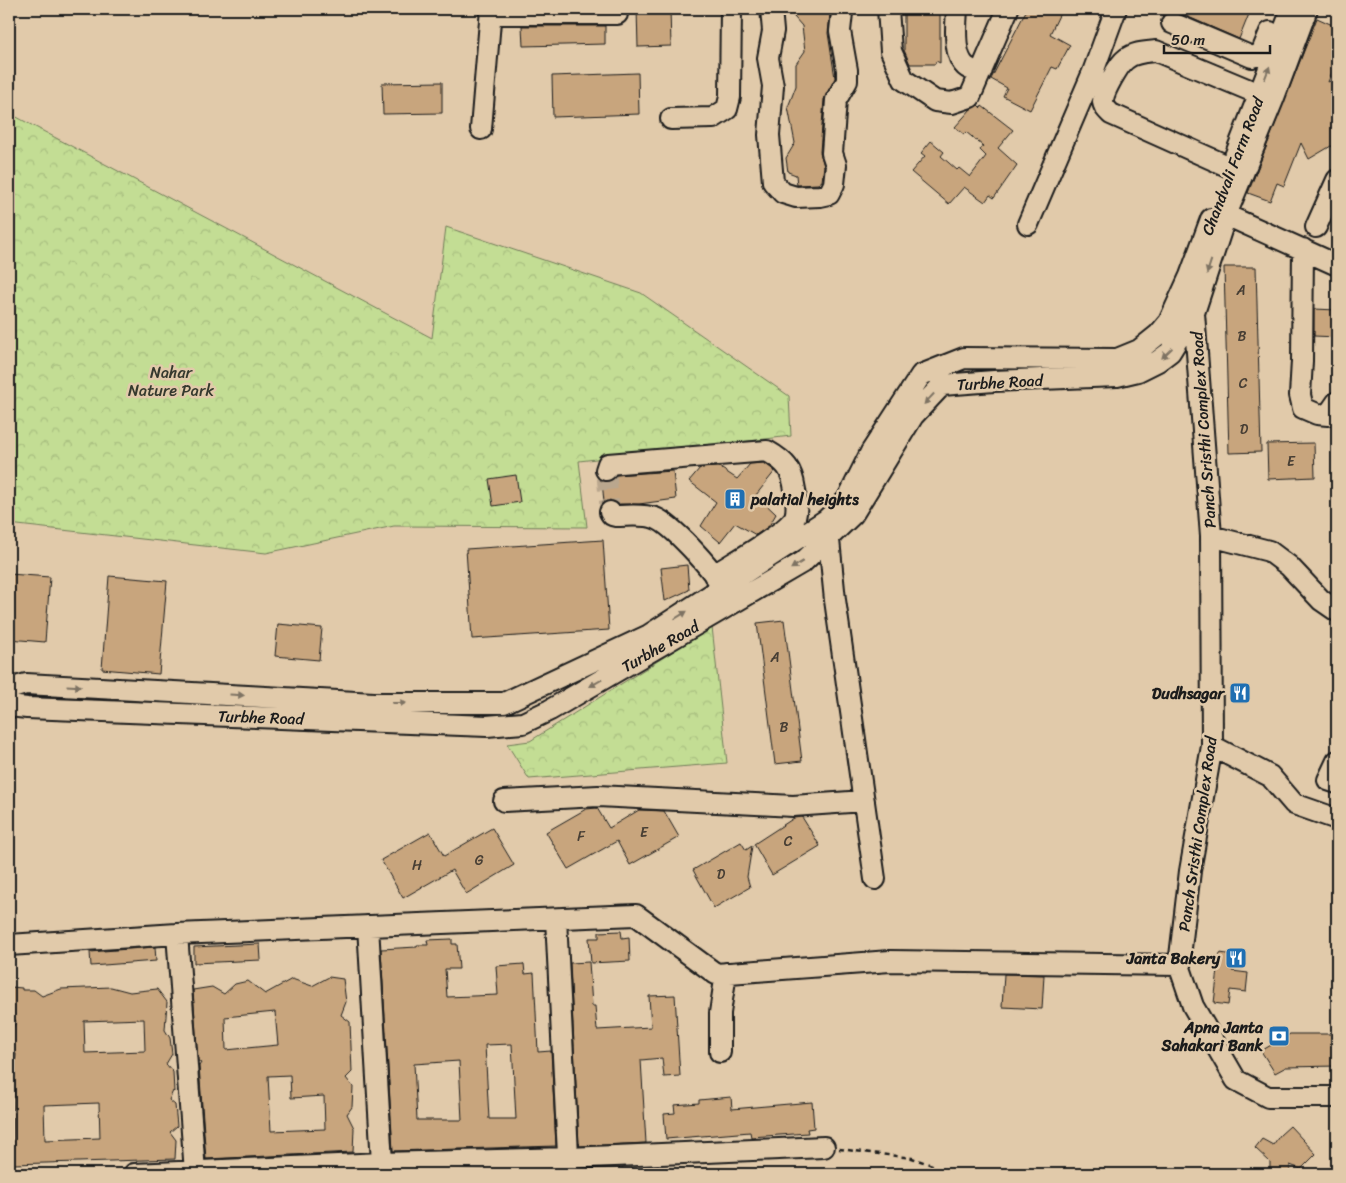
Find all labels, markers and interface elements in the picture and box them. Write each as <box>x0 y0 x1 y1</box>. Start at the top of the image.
scale bar <box>1164 22 1270 54</box>
text: 50 m <box>1171 27 1206 53</box>
one-way arrow <box>1264 65 1271 80</box>
street label: Chandvali Farm Road <box>1193 91 1273 240</box>
one-way arrow <box>1205 260 1213 275</box>
house number: A <box>1235 278 1246 303</box>
house number: B <box>1238 324 1247 349</box>
street label: Panch Sristhi Complex Road <box>1182 329 1225 529</box>
one-way arrow <box>1161 347 1173 359</box>
park label: Nahar Nature Park <box>128 358 214 405</box>
street label: Turbhe Road <box>956 366 1045 399</box>
house number: C <box>1239 371 1248 396</box>
one-way arrow <box>923 392 935 404</box>
house number: D <box>1240 417 1249 442</box>
house number: E <box>1287 449 1296 474</box>
place label: palatial heights <box>750 485 859 514</box>
building icon: palatial heights <box>723 487 747 511</box>
one-way arrow <box>790 561 803 570</box>
one-way arrow <box>674 610 687 620</box>
street label: Turbhe Road <box>616 612 706 680</box>
house number: A <box>769 645 780 670</box>
one-way arrow <box>590 679 603 688</box>
place label: Dudhsagar <box>1152 679 1225 708</box>
restaurant icon: Dudhsagar <box>1228 681 1252 705</box>
one-way arrow <box>67 683 83 691</box>
one-way arrow <box>229 692 245 700</box>
one-way arrow <box>391 699 407 707</box>
street label: Turbhe Road <box>217 702 306 734</box>
house number: B <box>780 715 789 740</box>
street label: Panch Sristhi Complex Road <box>1169 733 1226 934</box>
house number: E <box>640 820 649 845</box>
house number: F <box>577 824 586 849</box>
house number: C <box>784 829 793 854</box>
house number: G <box>475 848 484 873</box>
house number: H <box>412 853 422 878</box>
house number: D <box>717 862 726 887</box>
place label: Janta Bakery <box>1126 944 1221 973</box>
restaurant icon: Janta Bakery <box>1224 946 1248 970</box>
place label: Apna Janta Sahakari Bank <box>1161 1013 1264 1060</box>
bank icon: Apna Janta Sahakari Bank <box>1267 1024 1291 1048</box>

